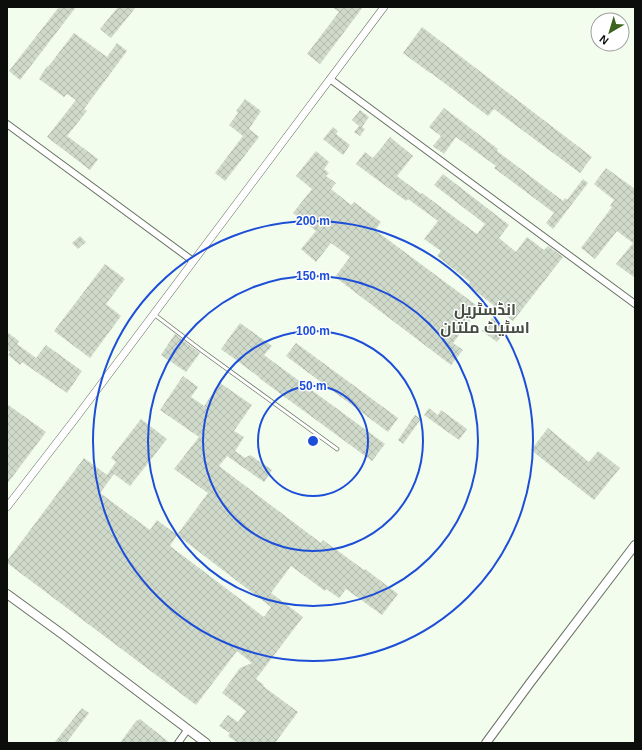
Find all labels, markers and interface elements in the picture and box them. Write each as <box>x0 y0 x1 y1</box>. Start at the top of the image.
north arrow <box>590 12 630 52</box>
text: N <box>597 33 611 47</box>
text: 200 m <box>296 214 330 228</box>
text: 150 m <box>296 269 330 283</box>
district label: انڈسٹریل اسٹیٹ ملتان <box>440 301 530 337</box>
text: 100 m <box>296 324 330 338</box>
text: 50 m <box>299 379 327 393</box>
centre of rings <box>306 434 320 448</box>

